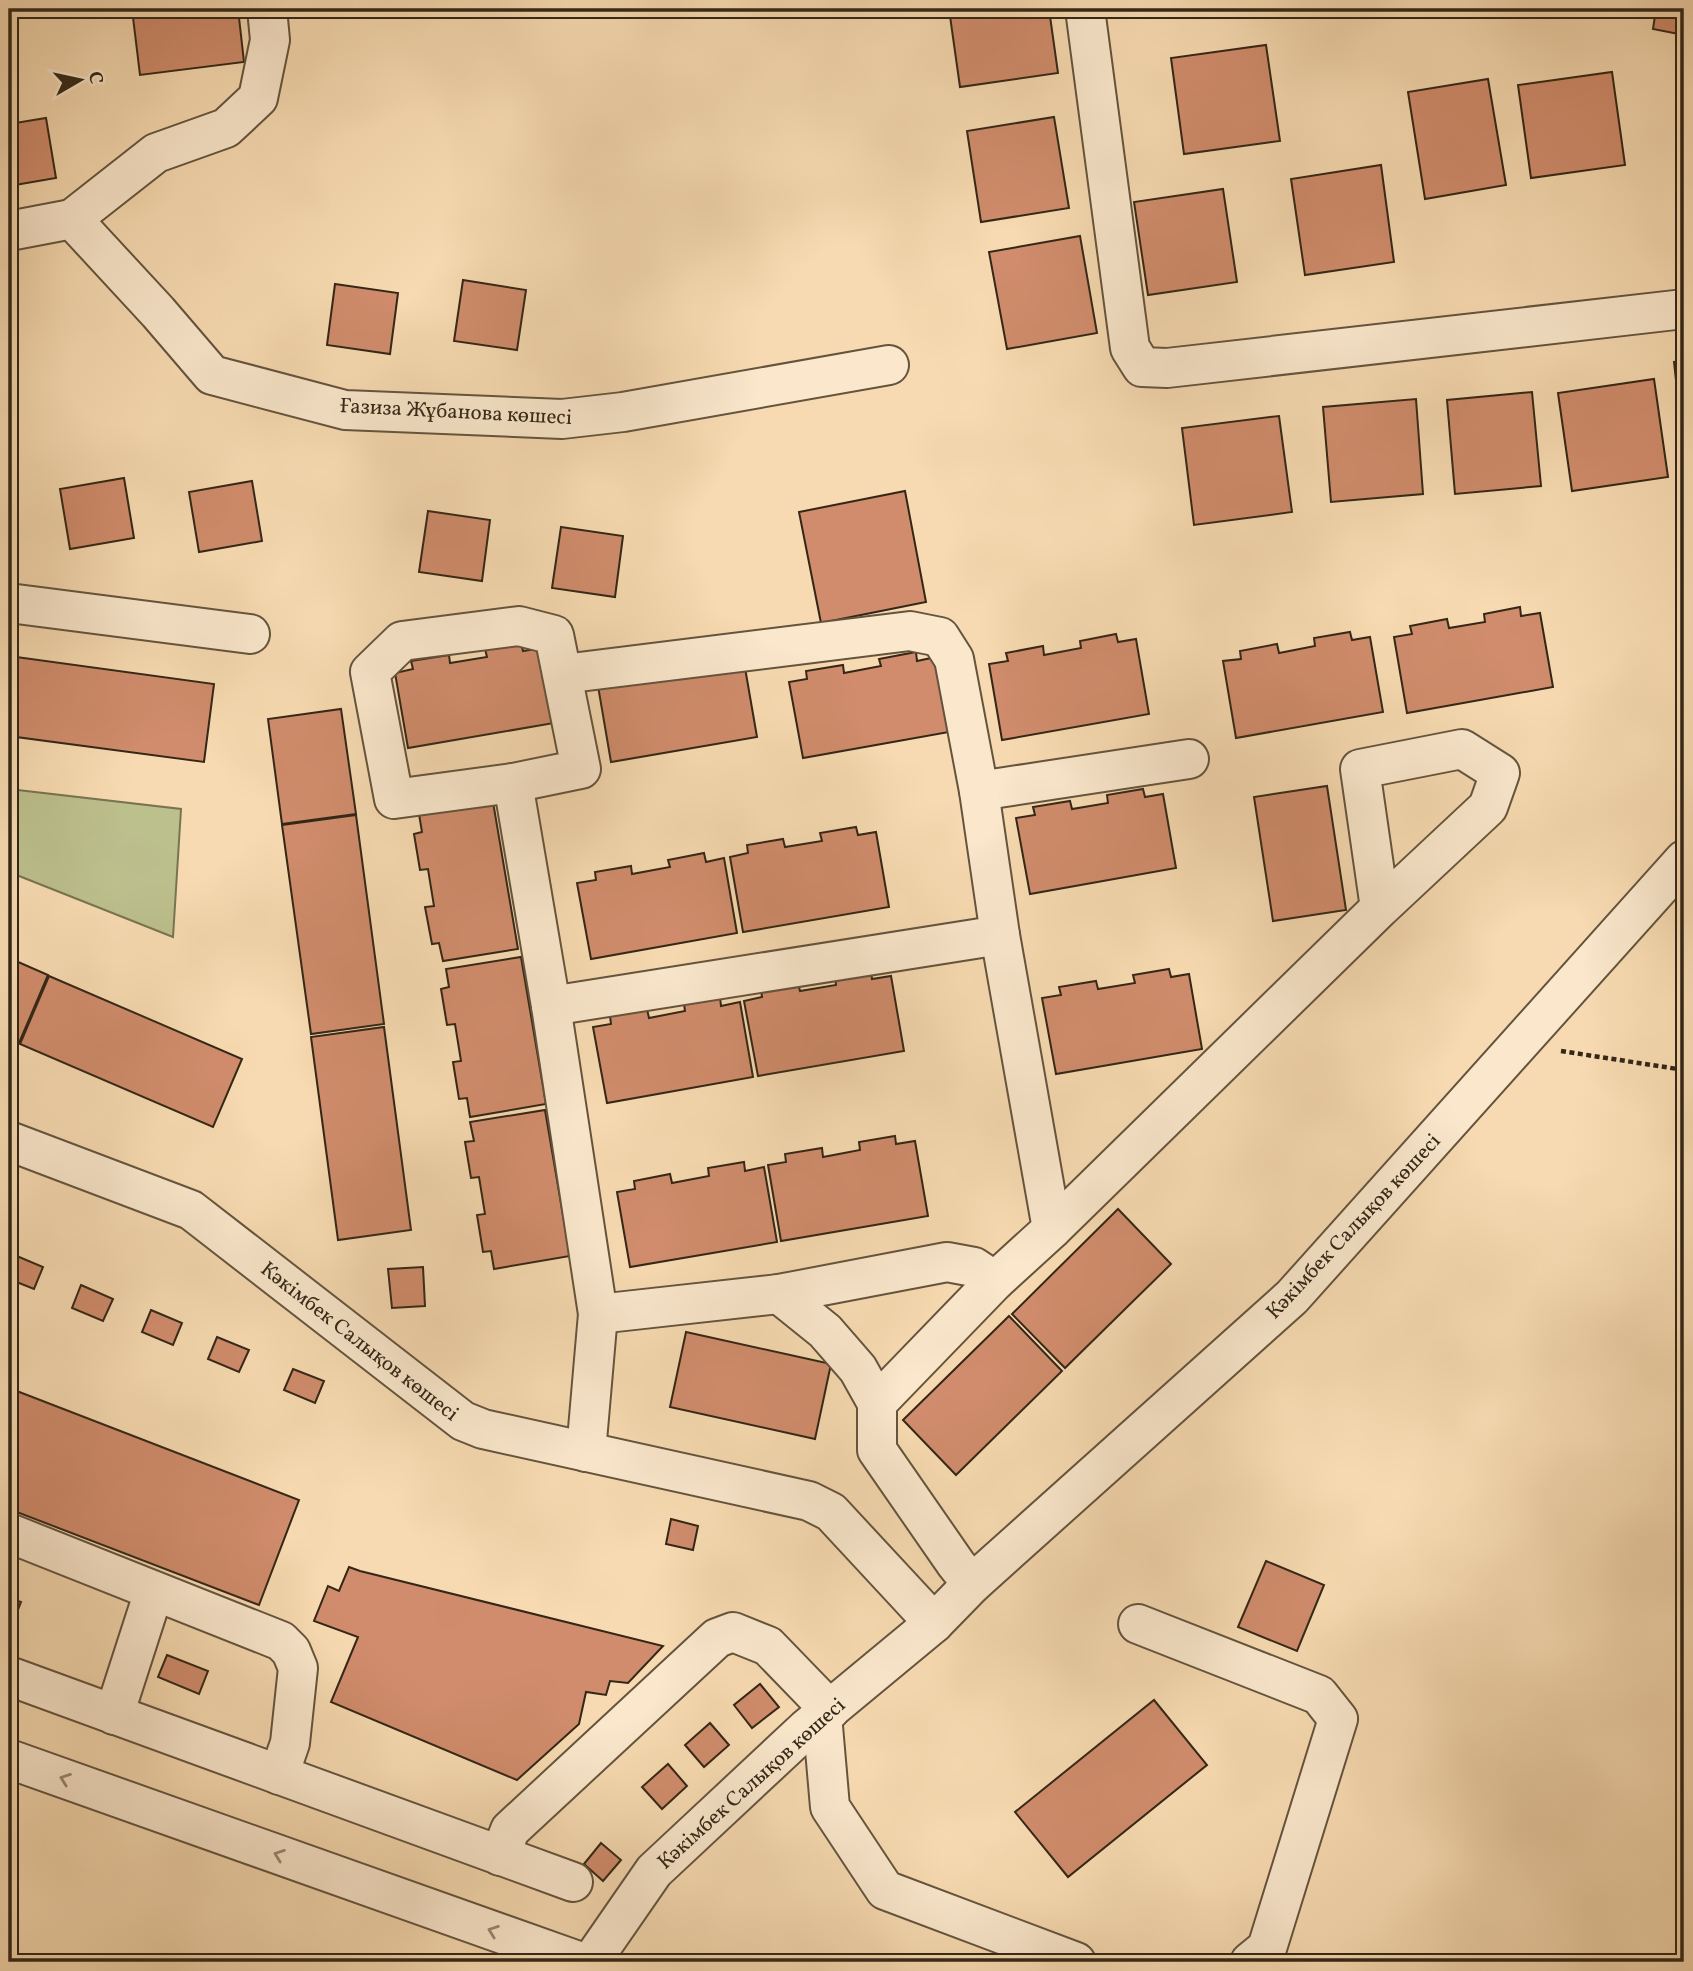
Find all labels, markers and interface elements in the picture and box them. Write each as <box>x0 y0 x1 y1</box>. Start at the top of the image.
north arrow <box>46 46 116 116</box>
text: С <box>81 70 109 86</box>
street label: Ғазиза Жұбанова көшесі <box>339 392 573 433</box>
street label: Кәкімбек Салықов көшесі <box>1260 1128 1448 1326</box>
street label: Кәкімбек Салықов көшесі <box>254 1256 464 1429</box>
street label: Кәкімбек Салықов көшесі <box>652 1692 852 1877</box>
one-way arrow <box>59 1773 71 1787</box>
one-way arrow <box>273 1849 285 1863</box>
one-way arrow <box>488 1925 500 1939</box>

